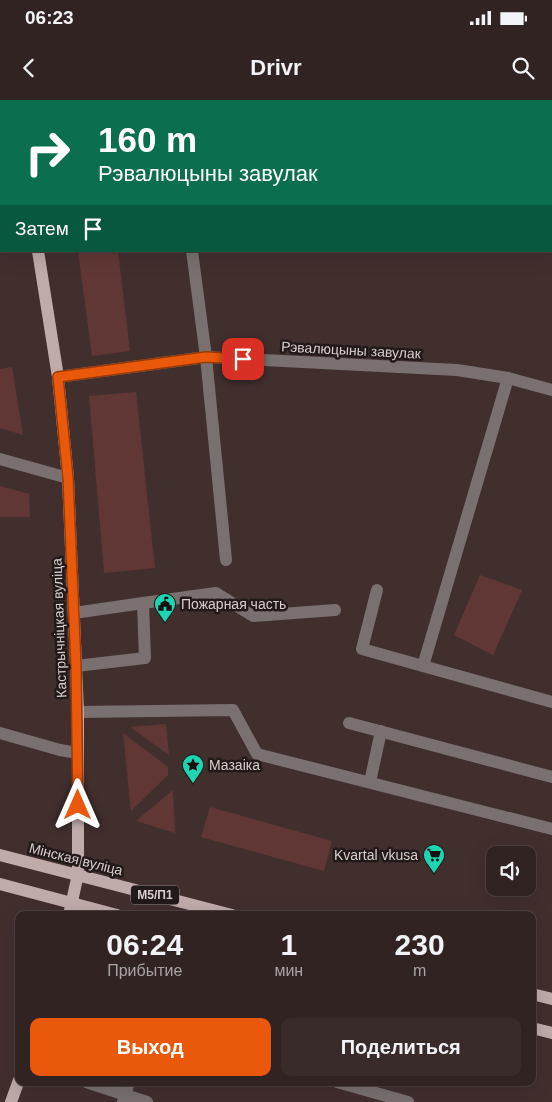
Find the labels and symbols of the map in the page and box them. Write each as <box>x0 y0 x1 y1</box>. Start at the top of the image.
pin <box>222 338 264 380</box>
street label: Рэвалюцыны завулак <box>281 338 422 362</box>
street label: Кастрычніцкая вуліца <box>49 558 69 698</box>
public building icon: Пожарная часть <box>153 592 177 623</box>
place label: Пожарная часть <box>181 596 286 612</box>
place icon: Мазаіка <box>181 753 205 784</box>
place label: Мазаіка <box>209 757 260 773</box>
position arrow <box>51 778 103 830</box>
street label: Мінская вуліца <box>27 840 125 878</box>
supermarket icon: Kvartal vkusa <box>422 843 446 874</box>
place label: Kvartal vkusa <box>334 847 418 863</box>
road number: М5/П1 <box>131 886 179 904</box>

